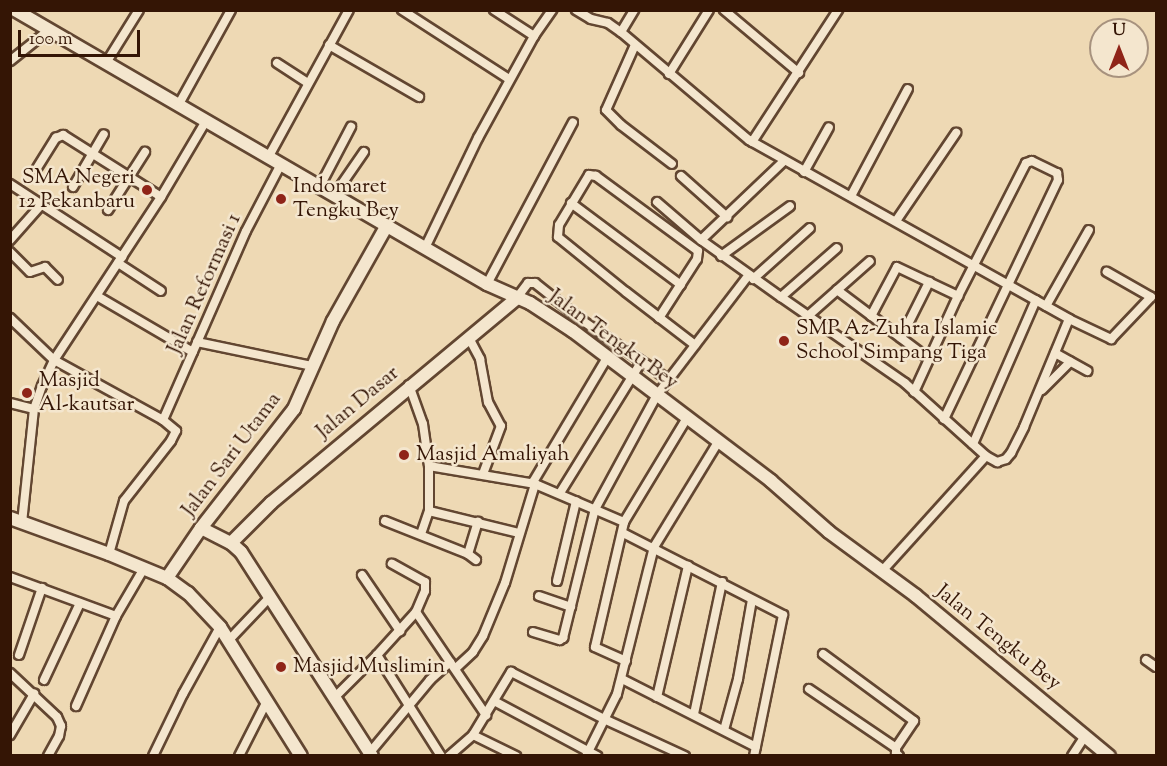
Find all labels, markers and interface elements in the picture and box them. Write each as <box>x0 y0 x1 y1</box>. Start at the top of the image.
scale bar <box>21 18 142 56</box>
north arrow <box>1089 18 1149 78</box>
text: U <box>1112 20 1126 43</box>
text: 100 m <box>29 27 73 53</box>
place label: SMA Negeri 12 Pekanbaru <box>19 165 135 215</box>
place label: Indomaret Tengku Bey <box>293 174 399 224</box>
marker: SMA Negeri 12 Pekanbaru <box>140 183 154 197</box>
marker: Indomaret Tengku Bey <box>274 192 288 206</box>
street label: Jalan Reformasi 1 <box>163 210 247 358</box>
street label: Jalan Tengku Bey <box>543 285 683 395</box>
place label: SMP Az-Zuhra Islamic School Simpang Tiga <box>796 316 997 366</box>
marker: SMP Az-Zuhra Islamic School Simpang Tiga <box>777 334 791 348</box>
street label: Jalan Dasar <box>312 361 404 445</box>
place label: Masjid Al-kautsar <box>39 368 134 418</box>
marker: Masjid Al-kautsar <box>20 386 34 400</box>
street label: Jalan Sari Utama <box>177 388 287 522</box>
place label: Masjid Amaliyah <box>416 442 570 468</box>
marker: Masjid Amaliyah <box>397 448 411 462</box>
street label: Jalan Tengku Bey <box>930 580 1066 696</box>
place label: Masjid Muslimin <box>293 654 445 680</box>
marker: Masjid Muslimin <box>274 660 288 674</box>

